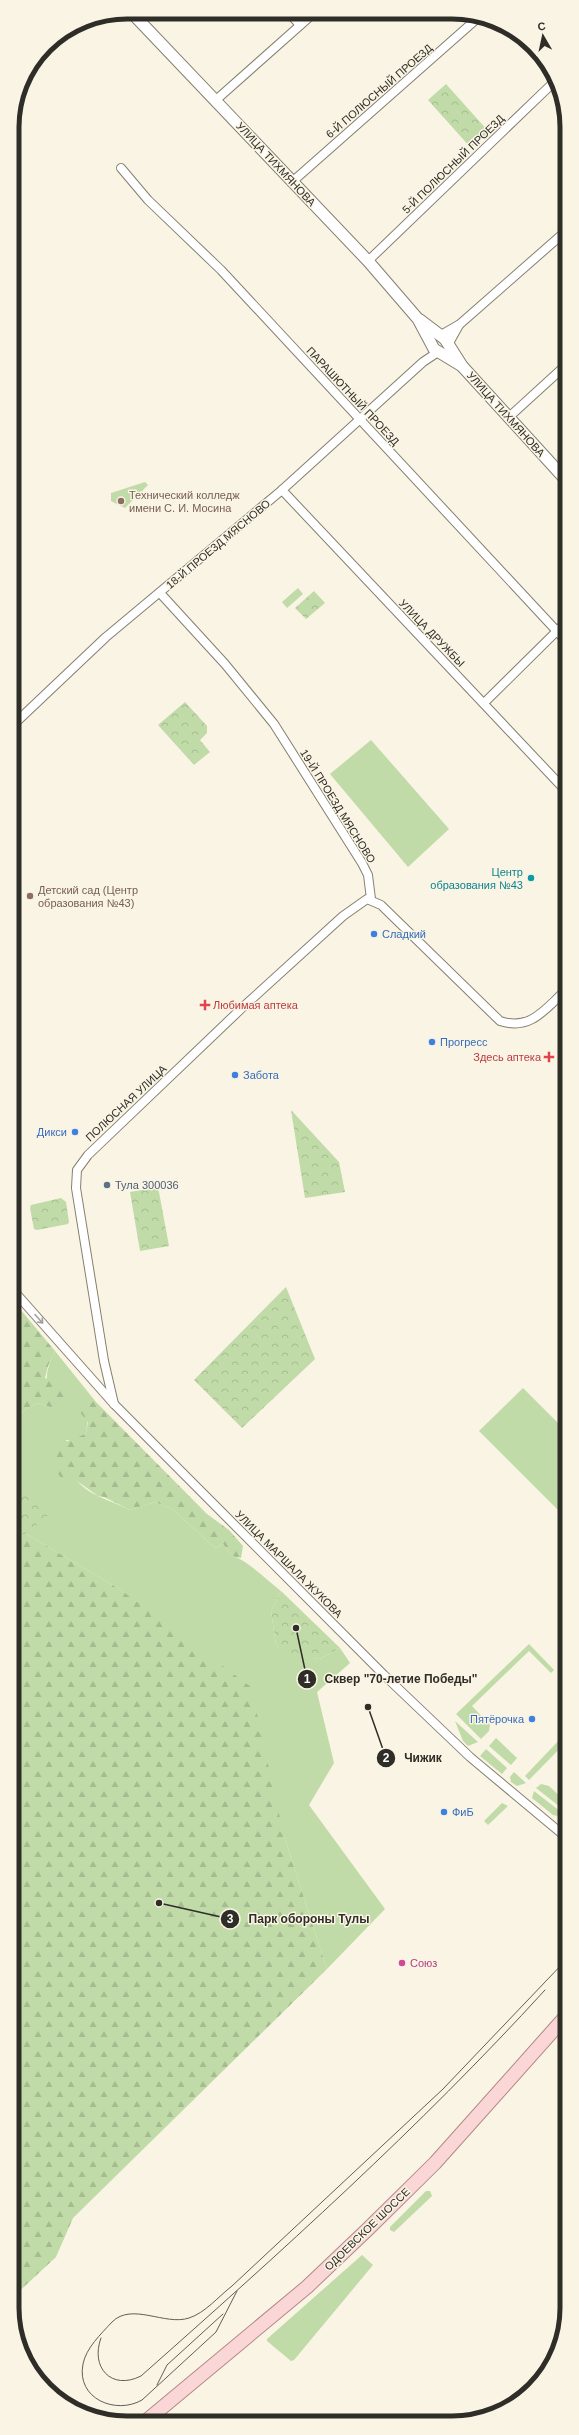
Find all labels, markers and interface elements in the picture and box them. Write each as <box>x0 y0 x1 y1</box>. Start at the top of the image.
north arrow <box>523 16 563 56</box>
text: С <box>537 20 546 33</box>
street label: 6-Й ПОЛЮСНЫЙ ПРОЕЗД <box>324 41 435 140</box>
street label: 5-Й ПОЛЮСНЫЙ ПРОЕЗД <box>400 112 507 216</box>
street label: УЛИЦА ТИХМЯНОВА <box>234 120 318 209</box>
street label: ПАРАШЮТНЫЙ ПРОЕЗД <box>304 344 402 448</box>
street label: УЛИЦА ТИХМЯНОВА <box>465 369 548 459</box>
place label: Технический колледж имени С. И. Мосина <box>129 489 240 514</box>
marker: Технический колледж имени С. И. Мосина <box>116 496 126 506</box>
street label: 18-Й ПРОЕЗД МЯСНОВО <box>164 497 273 591</box>
street label: УЛИЦА ДРУЖБЫ <box>397 597 467 669</box>
street label: 19-Й ПРОЕЗД МЯСНОВО <box>298 747 378 865</box>
place label: Центр образования №43 <box>430 866 523 891</box>
marker: Центр образования №43 <box>526 873 536 883</box>
place label: Детский сад (Центр образования №43) <box>38 884 138 909</box>
marker: Детский сад (Центр образования №43) <box>25 891 35 901</box>
place label: Сладкий <box>382 928 426 940</box>
marker: Сладкий <box>369 929 379 939</box>
place label: Любимая аптека <box>213 999 299 1011</box>
marker: Любимая аптека <box>200 1000 210 1010</box>
place label: Прогресс <box>440 1036 488 1048</box>
marker: Прогресс <box>427 1037 437 1047</box>
place label: Здесь аптека <box>473 1051 542 1063</box>
marker: Здесь аптека <box>544 1052 554 1062</box>
street label: ПОЛЮСНАЯ УЛИЦА <box>83 1062 169 1144</box>
place label: Забота <box>243 1069 280 1081</box>
marker: Забота <box>230 1070 240 1080</box>
place label: Дикси <box>37 1126 67 1138</box>
marker: Дикси <box>70 1127 80 1137</box>
place label: Тула 300036 <box>115 1179 179 1191</box>
marker: Тула 300036 <box>102 1180 112 1190</box>
one-way arrow <box>34 1314 43 1324</box>
street label: УЛИЦА МАРШАЛА ЖУКОВА <box>233 1508 345 1620</box>
callout: Сквер "70-летие Победы" <box>297 1667 486 1691</box>
text: 1 <box>304 1672 311 1686</box>
text: Сквер "70-летие Победы" <box>324 1672 478 1686</box>
place label: Пятёрочка <box>470 1713 525 1725</box>
marker: Пятёрочка <box>527 1714 537 1724</box>
callout: Чижик <box>376 1746 450 1770</box>
text: 2 <box>383 1751 390 1765</box>
text: Чижик <box>404 1751 443 1765</box>
place label: ФиБ <box>452 1806 474 1818</box>
marker: ФиБ <box>439 1807 449 1817</box>
callout: Парк обороны Тулы <box>220 1907 377 1931</box>
text: 3 <box>227 1912 234 1926</box>
text: Парк обороны Тулы <box>249 1912 369 1926</box>
place label: Союз <box>410 1957 437 1969</box>
marker: Союз <box>397 1958 407 1968</box>
street label: ОДОЕВСКОЕ ШОССЕ <box>322 2185 412 2273</box>

